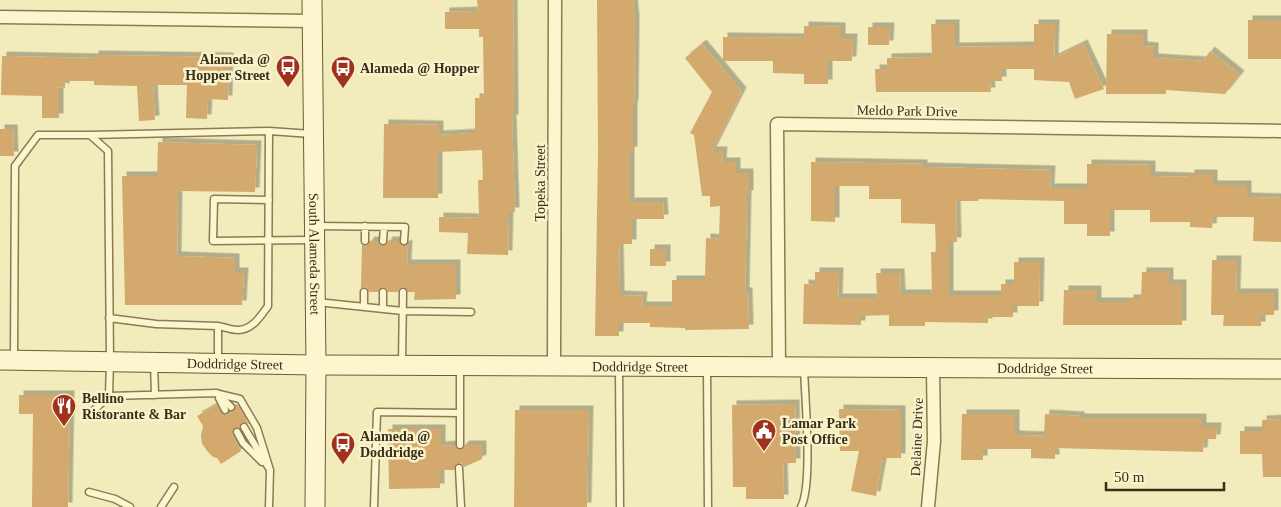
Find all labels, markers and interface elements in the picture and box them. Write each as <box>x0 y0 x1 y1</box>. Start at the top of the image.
place label: Alameda @ Hopper Street <box>185 52 270 83</box>
bus stop icon: Alameda @ Hopper Street <box>275 54 301 88</box>
bus stop icon: Alameda @ Hopper <box>330 55 356 89</box>
place label: Alameda @ Hopper <box>360 61 480 76</box>
street label: Meldo Park Drive <box>856 103 958 119</box>
street label: Topeka Street <box>533 144 548 222</box>
street label: South Alameda Street <box>307 193 323 315</box>
street label: Doddridge Street <box>187 355 283 372</box>
street label: Doddridge Street <box>592 359 688 374</box>
street label: Doddridge Street <box>997 360 1093 376</box>
place label: Bellino Ristorante & Bar <box>82 391 186 422</box>
restaurant icon: Bellino Ristorante & Bar <box>51 393 77 427</box>
street label: Delaine Drive <box>908 397 926 477</box>
place label: Lamar Park Post Office <box>782 416 856 447</box>
public building icon: Lamar Park Post Office <box>751 418 777 452</box>
place label: Alameda @ Doddridge <box>360 429 430 460</box>
bus stop icon: Alameda @ Doddridge <box>330 431 356 465</box>
scale bar <box>1106 460 1224 492</box>
text: 50 m <box>1114 469 1145 485</box>

